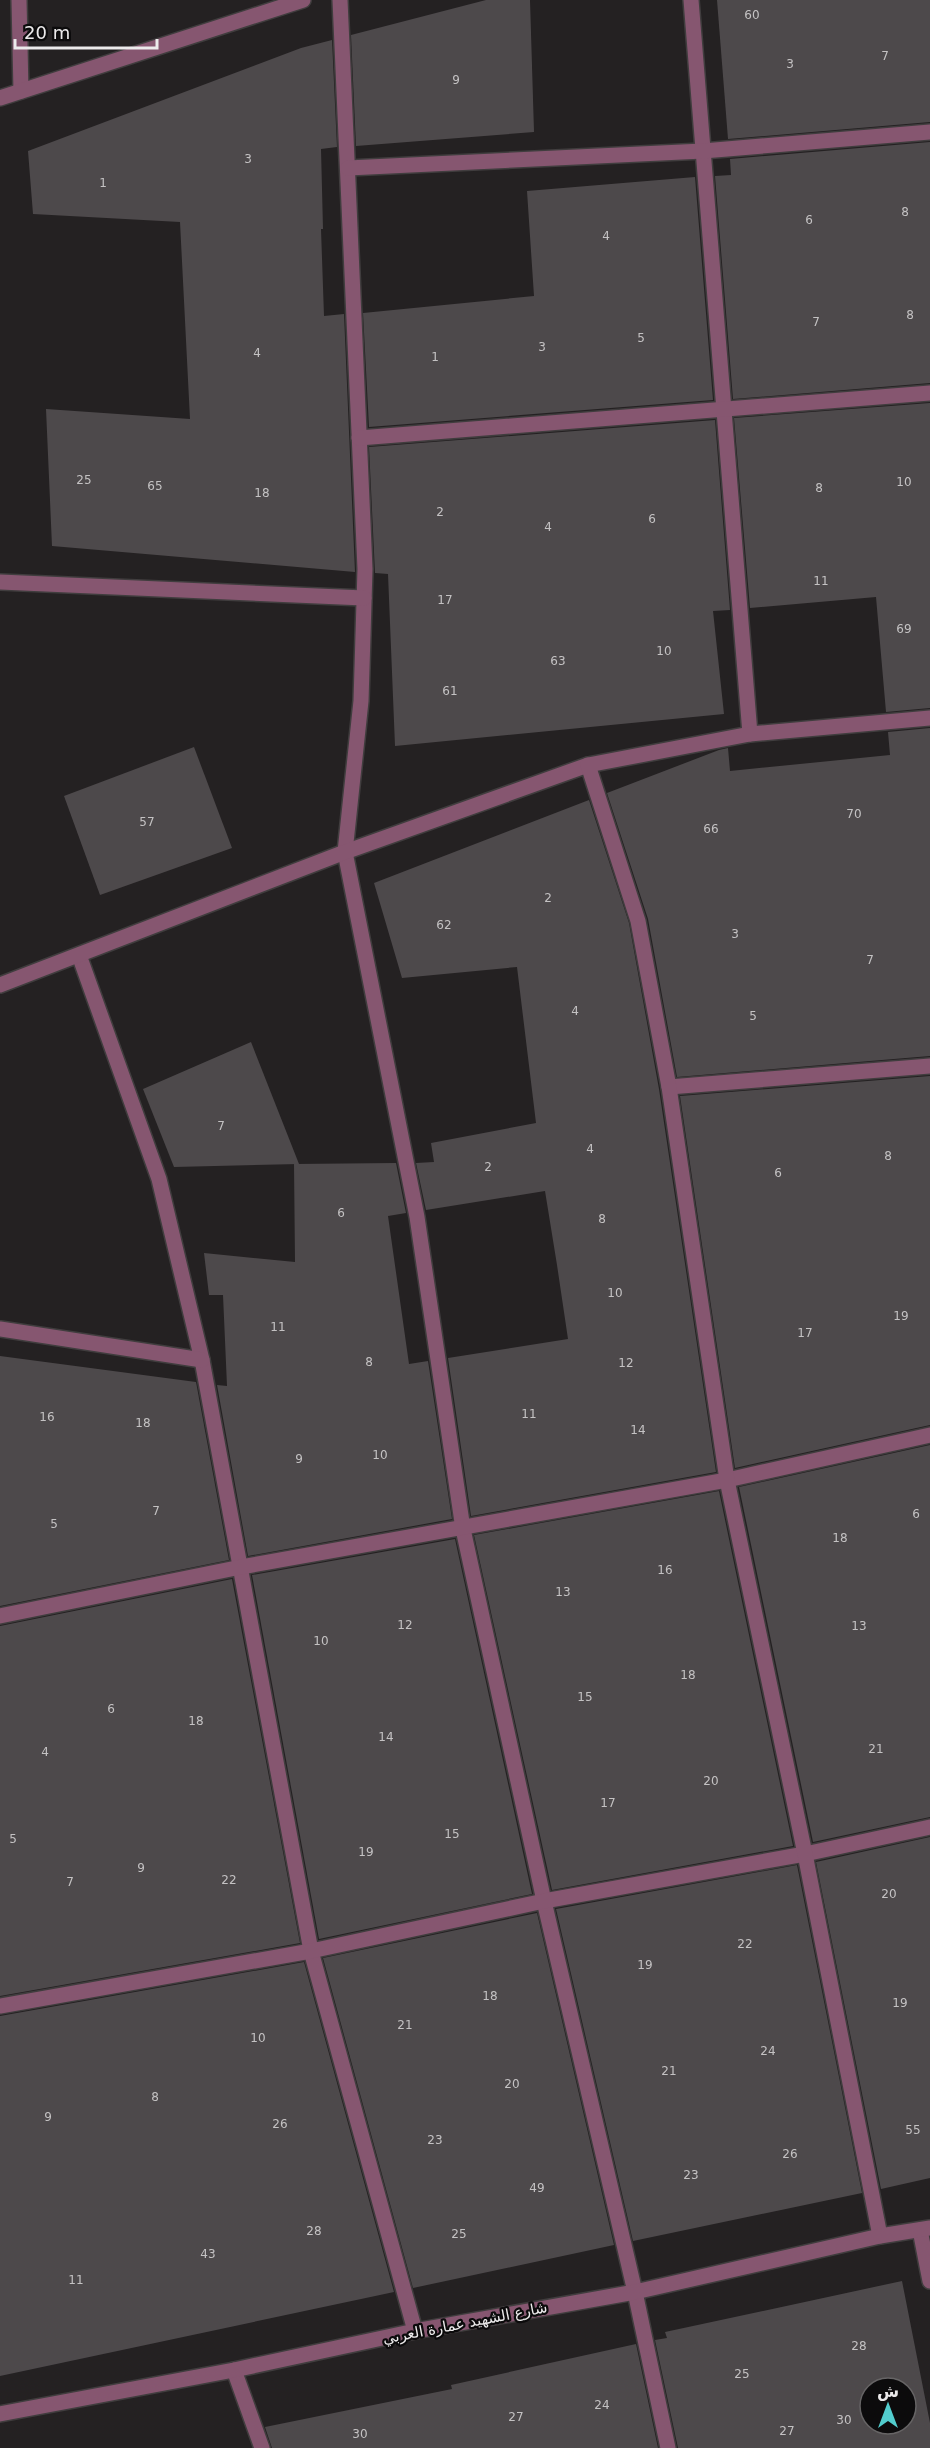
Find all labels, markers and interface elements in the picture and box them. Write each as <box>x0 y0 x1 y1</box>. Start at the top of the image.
house number: 60 <box>744 8 760 22</box>
scale bar <box>15 12 158 50</box>
text: 20 m <box>24 22 70 43</box>
house number: 7 <box>881 49 889 63</box>
house number: 3 <box>786 57 794 71</box>
house number: 9 <box>452 73 460 87</box>
house number: 3 <box>244 152 252 166</box>
house number: 1 <box>99 176 107 190</box>
house number: 8 <box>901 205 909 219</box>
house number: 6 <box>805 213 813 227</box>
house number: 4 <box>602 229 610 243</box>
house number: 8 <box>906 308 914 322</box>
house number: 7 <box>812 315 820 329</box>
house number: 5 <box>637 331 645 345</box>
house number: 3 <box>538 340 546 354</box>
house number: 4 <box>253 346 261 360</box>
house number: 1 <box>431 350 439 364</box>
house number: 25 <box>76 473 92 487</box>
house number: 10 <box>896 475 912 489</box>
house number: 65 <box>147 479 163 493</box>
house number: 8 <box>815 481 823 495</box>
house number: 18 <box>254 486 270 500</box>
house number: 2 <box>436 505 444 519</box>
house number: 6 <box>648 512 656 526</box>
house number: 4 <box>544 520 552 534</box>
house number: 11 <box>813 574 829 588</box>
house number: 17 <box>437 593 453 607</box>
house number: 69 <box>896 622 912 636</box>
house number: 10 <box>656 644 672 658</box>
house number: 63 <box>550 654 566 668</box>
house number: 61 <box>442 684 458 698</box>
house number: 70 <box>846 807 862 821</box>
house number: 57 <box>139 815 155 829</box>
house number: 66 <box>703 822 719 836</box>
house number: 2 <box>544 891 552 905</box>
house number: 62 <box>436 918 452 932</box>
house number: 3 <box>731 927 739 941</box>
house number: 7 <box>866 953 874 967</box>
house number: 4 <box>571 1004 579 1018</box>
house number: 5 <box>749 1009 757 1023</box>
house number: 7 <box>217 1119 225 1133</box>
house number: 4 <box>586 1142 594 1156</box>
house number: 8 <box>884 1149 892 1163</box>
house number: 2 <box>484 1160 492 1174</box>
house number: 6 <box>774 1166 782 1180</box>
house number: 6 <box>337 1206 345 1220</box>
house number: 8 <box>598 1212 606 1226</box>
house number: 10 <box>607 1286 623 1300</box>
house number: 19 <box>893 1309 909 1323</box>
house number: 11 <box>270 1320 286 1334</box>
house number: 17 <box>797 1326 813 1340</box>
house number: 8 <box>365 1355 373 1369</box>
house number: 12 <box>618 1356 634 1370</box>
house number: 11 <box>521 1407 537 1421</box>
house number: 16 <box>39 1410 55 1424</box>
house number: 18 <box>135 1416 151 1430</box>
house number: 14 <box>630 1423 646 1437</box>
house number: 10 <box>372 1448 388 1462</box>
house number: 9 <box>295 1452 303 1466</box>
house number: 7 <box>152 1504 160 1518</box>
house number: 6 <box>912 1507 920 1521</box>
house number: 5 <box>50 1517 58 1531</box>
house number: 18 <box>832 1531 848 1545</box>
house number: 16 <box>657 1563 673 1577</box>
house number: 13 <box>555 1585 571 1599</box>
house number: 12 <box>397 1618 413 1632</box>
house number: 13 <box>851 1619 867 1633</box>
house number: 10 <box>313 1634 329 1648</box>
house number: 18 <box>680 1668 696 1682</box>
house number: 15 <box>577 1690 593 1704</box>
house number: 6 <box>107 1702 115 1716</box>
house number: 18 <box>188 1714 204 1728</box>
house number: 14 <box>378 1730 394 1744</box>
house number: 21 <box>868 1742 884 1756</box>
house number: 4 <box>41 1745 49 1759</box>
house number: 20 <box>703 1774 719 1788</box>
house number: 17 <box>600 1796 616 1810</box>
house number: 15 <box>444 1827 460 1841</box>
house number: 5 <box>9 1832 17 1846</box>
house number: 19 <box>358 1845 374 1859</box>
house number: 9 <box>137 1861 145 1875</box>
house number: 22 <box>221 1873 237 1887</box>
house number: 7 <box>66 1875 74 1889</box>
house number: 20 <box>881 1887 897 1901</box>
house number: 22 <box>737 1937 753 1951</box>
house number: 19 <box>637 1958 653 1972</box>
house number: 18 <box>482 1989 498 2003</box>
house number: 19 <box>892 1996 908 2010</box>
house number: 21 <box>397 2018 413 2032</box>
house number: 10 <box>250 2031 266 2045</box>
house number: 24 <box>760 2044 776 2058</box>
house number: 21 <box>661 2064 677 2078</box>
house number: 20 <box>504 2077 520 2091</box>
house number: 8 <box>151 2090 159 2104</box>
house number: 9 <box>44 2110 52 2124</box>
house number: 26 <box>272 2117 288 2131</box>
house number: 55 <box>905 2123 921 2137</box>
house number: 23 <box>427 2133 443 2147</box>
house number: 26 <box>782 2147 798 2161</box>
house number: 23 <box>683 2168 699 2182</box>
house number: 49 <box>529 2181 545 2195</box>
house number: 28 <box>306 2224 322 2238</box>
house number: 25 <box>451 2227 467 2241</box>
house number: 43 <box>200 2247 216 2261</box>
house number: 11 <box>68 2273 84 2287</box>
street label: شارع الشهيد عمارة العربي <box>381 2298 549 2349</box>
house number: 28 <box>851 2339 867 2353</box>
house number: 25 <box>734 2367 750 2381</box>
north arrow <box>858 2376 918 2436</box>
text: ش <box>877 2382 899 2401</box>
house number: 24 <box>594 2398 610 2412</box>
house number: 27 <box>508 2410 524 2424</box>
house number: 30 <box>836 2413 852 2427</box>
house number: 27 <box>779 2424 795 2438</box>
house number: 30 <box>352 2427 368 2441</box>

